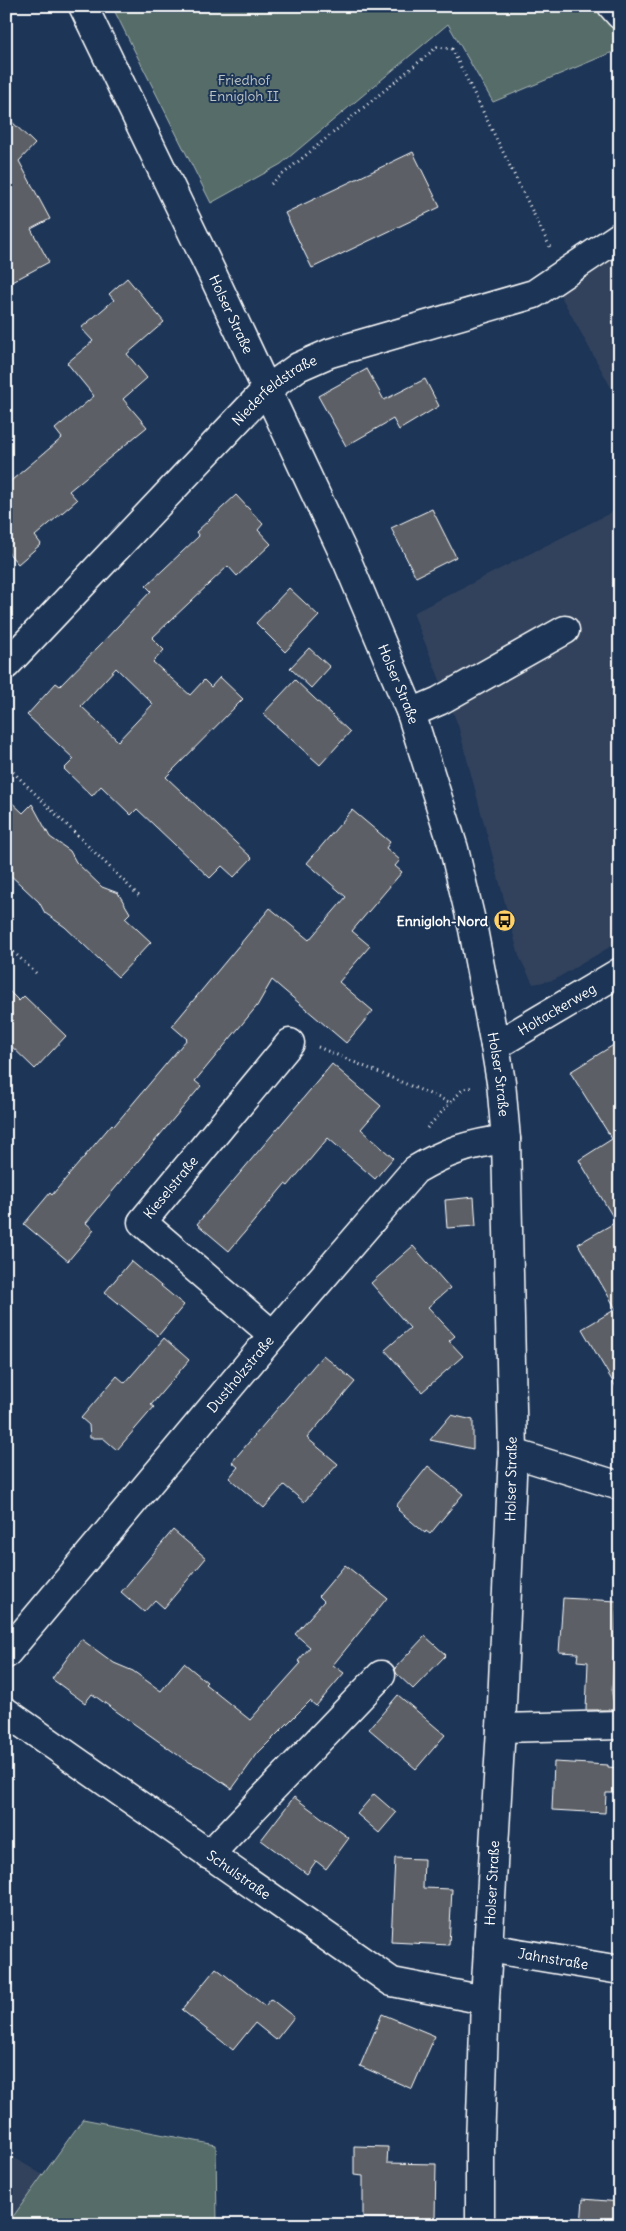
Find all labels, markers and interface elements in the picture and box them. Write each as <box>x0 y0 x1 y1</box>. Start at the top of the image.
park label: Friedhof Ennigloh II <box>209 71 279 105</box>
street label: Holser Straße <box>205 272 257 357</box>
street label: Niederfeldstraße <box>228 351 319 429</box>
street label: Holser Straße <box>374 641 423 726</box>
bus stop icon: Ennigloh-Nord <box>492 909 516 933</box>
place label: Ennigloh-Nord <box>397 912 489 930</box>
street label: Holtackerweg <box>515 979 599 1039</box>
street label: Holser Straße <box>484 1031 513 1117</box>
street label: Kieselstraße <box>139 1152 202 1222</box>
street label: Dustholzstraße <box>203 1332 278 1416</box>
street label: Holser Straße <box>501 1436 521 1522</box>
street label: Holser Straße <box>481 1840 503 1926</box>
street label: Schulstraße <box>203 1846 274 1903</box>
street label: Jahnstraße <box>517 1944 590 1974</box>

